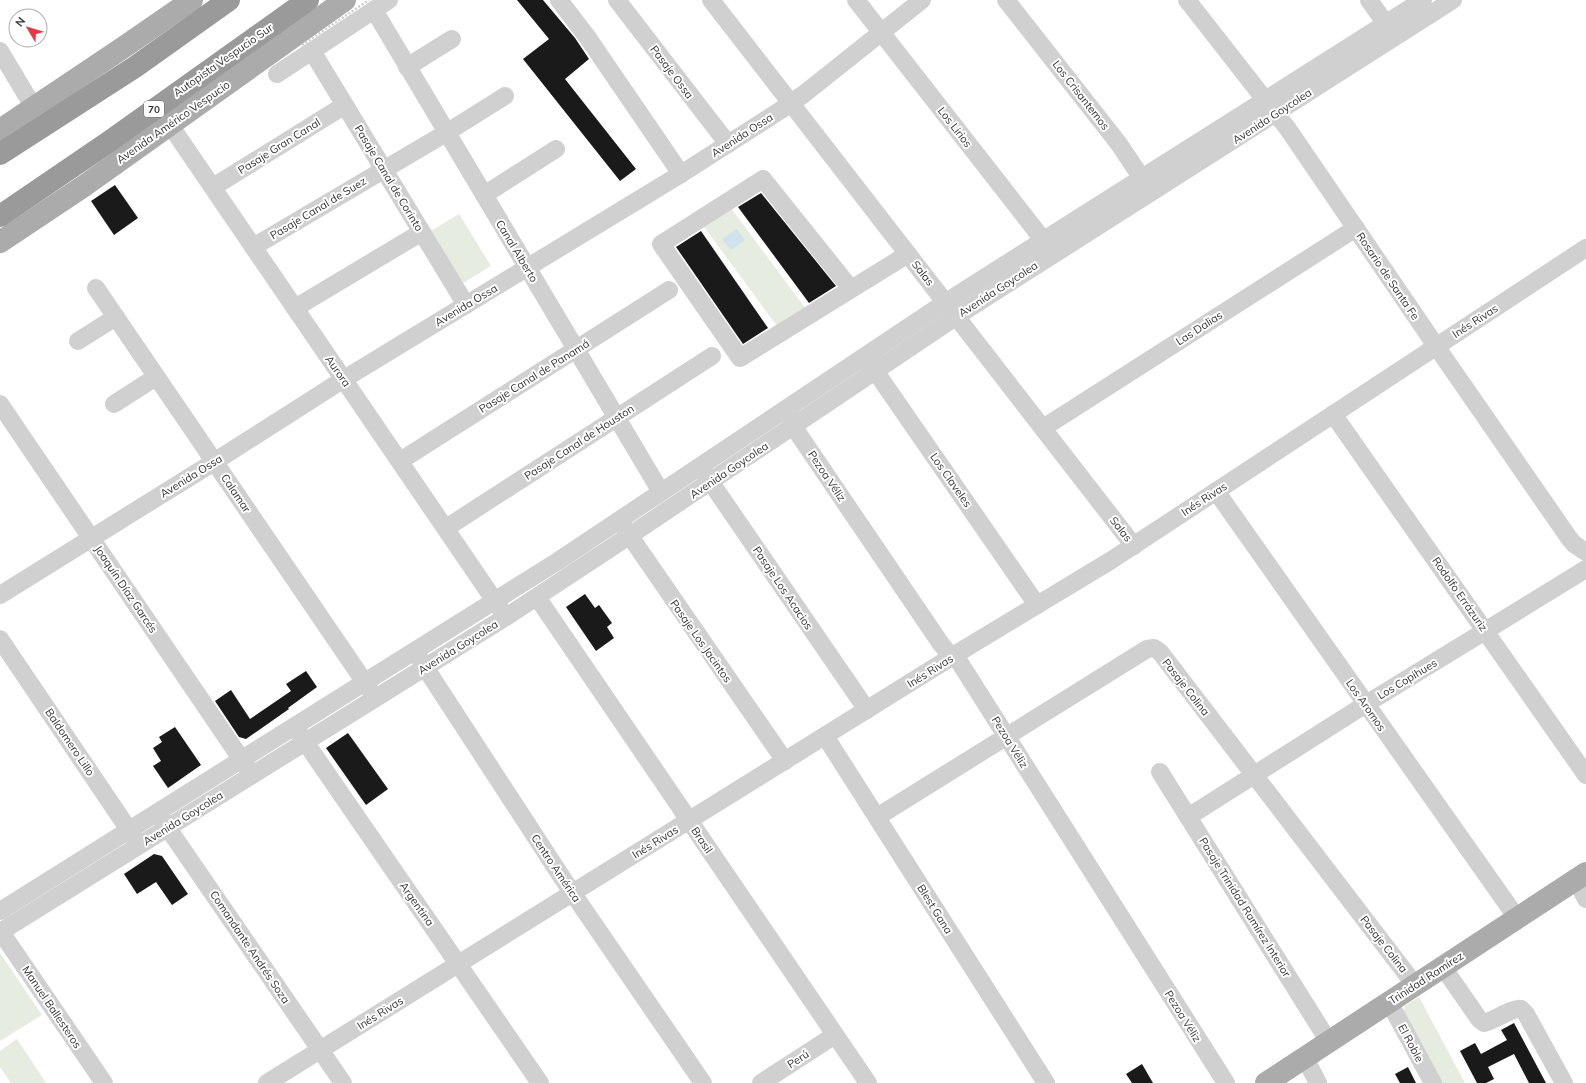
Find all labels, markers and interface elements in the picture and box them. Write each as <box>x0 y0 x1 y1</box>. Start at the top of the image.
north arrow <box>8 8 48 48</box>
text: N <box>12 14 28 29</box>
street label: Autopista Vespucio Sur <box>171 20 275 100</box>
street label: Pasaje Ossa <box>647 43 697 101</box>
street label: Los Crisantemos <box>1050 57 1112 133</box>
street label: Avenida Américo Vespucio <box>114 77 232 167</box>
street label: Avenida Goycolea <box>1230 85 1314 147</box>
road number: 70 <box>144 101 164 117</box>
street label: Los Lirios <box>935 104 975 150</box>
street label: Avenida Ossa <box>709 110 775 160</box>
street label: Pasaje Gran Canal <box>235 115 323 177</box>
street label: Pasaje Canal de Corinto <box>352 122 426 234</box>
street label: Pasaje Canal de Suez <box>267 174 369 242</box>
street label: Canal Alberto <box>493 217 541 285</box>
street label: Rosario de Santa Fe <box>1354 230 1422 322</box>
street label: Salas <box>909 258 937 288</box>
street label: Avenida Goycolea <box>956 258 1040 320</box>
street label: Avenida Ossa <box>432 281 500 329</box>
street label: Inés Rivas <box>1450 301 1500 341</box>
street label: Las Dalias <box>1173 308 1225 348</box>
street label: Pasaje Canal de Panamá <box>476 336 592 416</box>
street label: Aurora <box>322 353 354 389</box>
street label: Pasaje Canal de Houston <box>522 401 636 483</box>
street label: Avenida Goycolea <box>687 439 771 501</box>
street label: Pezoa Véliz <box>805 448 849 504</box>
street label: Los Claveles <box>927 450 975 510</box>
street label: Avenida Ossa <box>157 451 225 501</box>
street label: Calamar <box>218 471 254 515</box>
street label: Inés Rivas <box>1179 479 1229 519</box>
street label: Salas <box>1107 514 1135 544</box>
street label: Joaquín Díaz Garcés <box>91 542 161 636</box>
street label: Pasaje Los Acacios <box>750 544 816 632</box>
street label: Rodolfo Errázuriz <box>1429 554 1491 634</box>
street label: Pasaje Los Jacintos <box>667 597 735 685</box>
street label: Avenida Goycolea <box>415 617 501 677</box>
street label: Inés Rivas <box>904 651 956 691</box>
street label: Pasaje Colina <box>1159 656 1213 718</box>
street label: Los Copihues <box>1374 656 1440 702</box>
street label: Los Aromos <box>1343 676 1389 734</box>
street label: Baldomero Lillo <box>42 706 98 778</box>
street label: Pezoa Véliz <box>989 714 1032 771</box>
street label: Avenida Goycolea <box>140 788 226 848</box>
street label: Inés Rivas <box>629 822 681 862</box>
street label: Brasil <box>688 824 716 856</box>
street label: Centro América <box>528 831 584 905</box>
street label: Pasaje Trinidad Ramírez Interior <box>1196 835 1294 979</box>
street label: Argentina <box>397 879 437 929</box>
street label: Blest Gana <box>914 882 956 936</box>
street label: Comandante Andrés Soza <box>207 888 293 1006</box>
street label: Pasaje Colina <box>1357 913 1411 975</box>
street label: Trinidad Ramírez <box>1386 948 1466 1007</box>
street label: Manuel Ballesteros <box>19 963 85 1051</box>
street label: Pezoa Véliz <box>1162 988 1205 1045</box>
street label: Inés Rivas <box>354 993 406 1033</box>
street label: El Roble <box>1395 1022 1427 1064</box>
street label: Perú <box>784 1047 812 1071</box>

